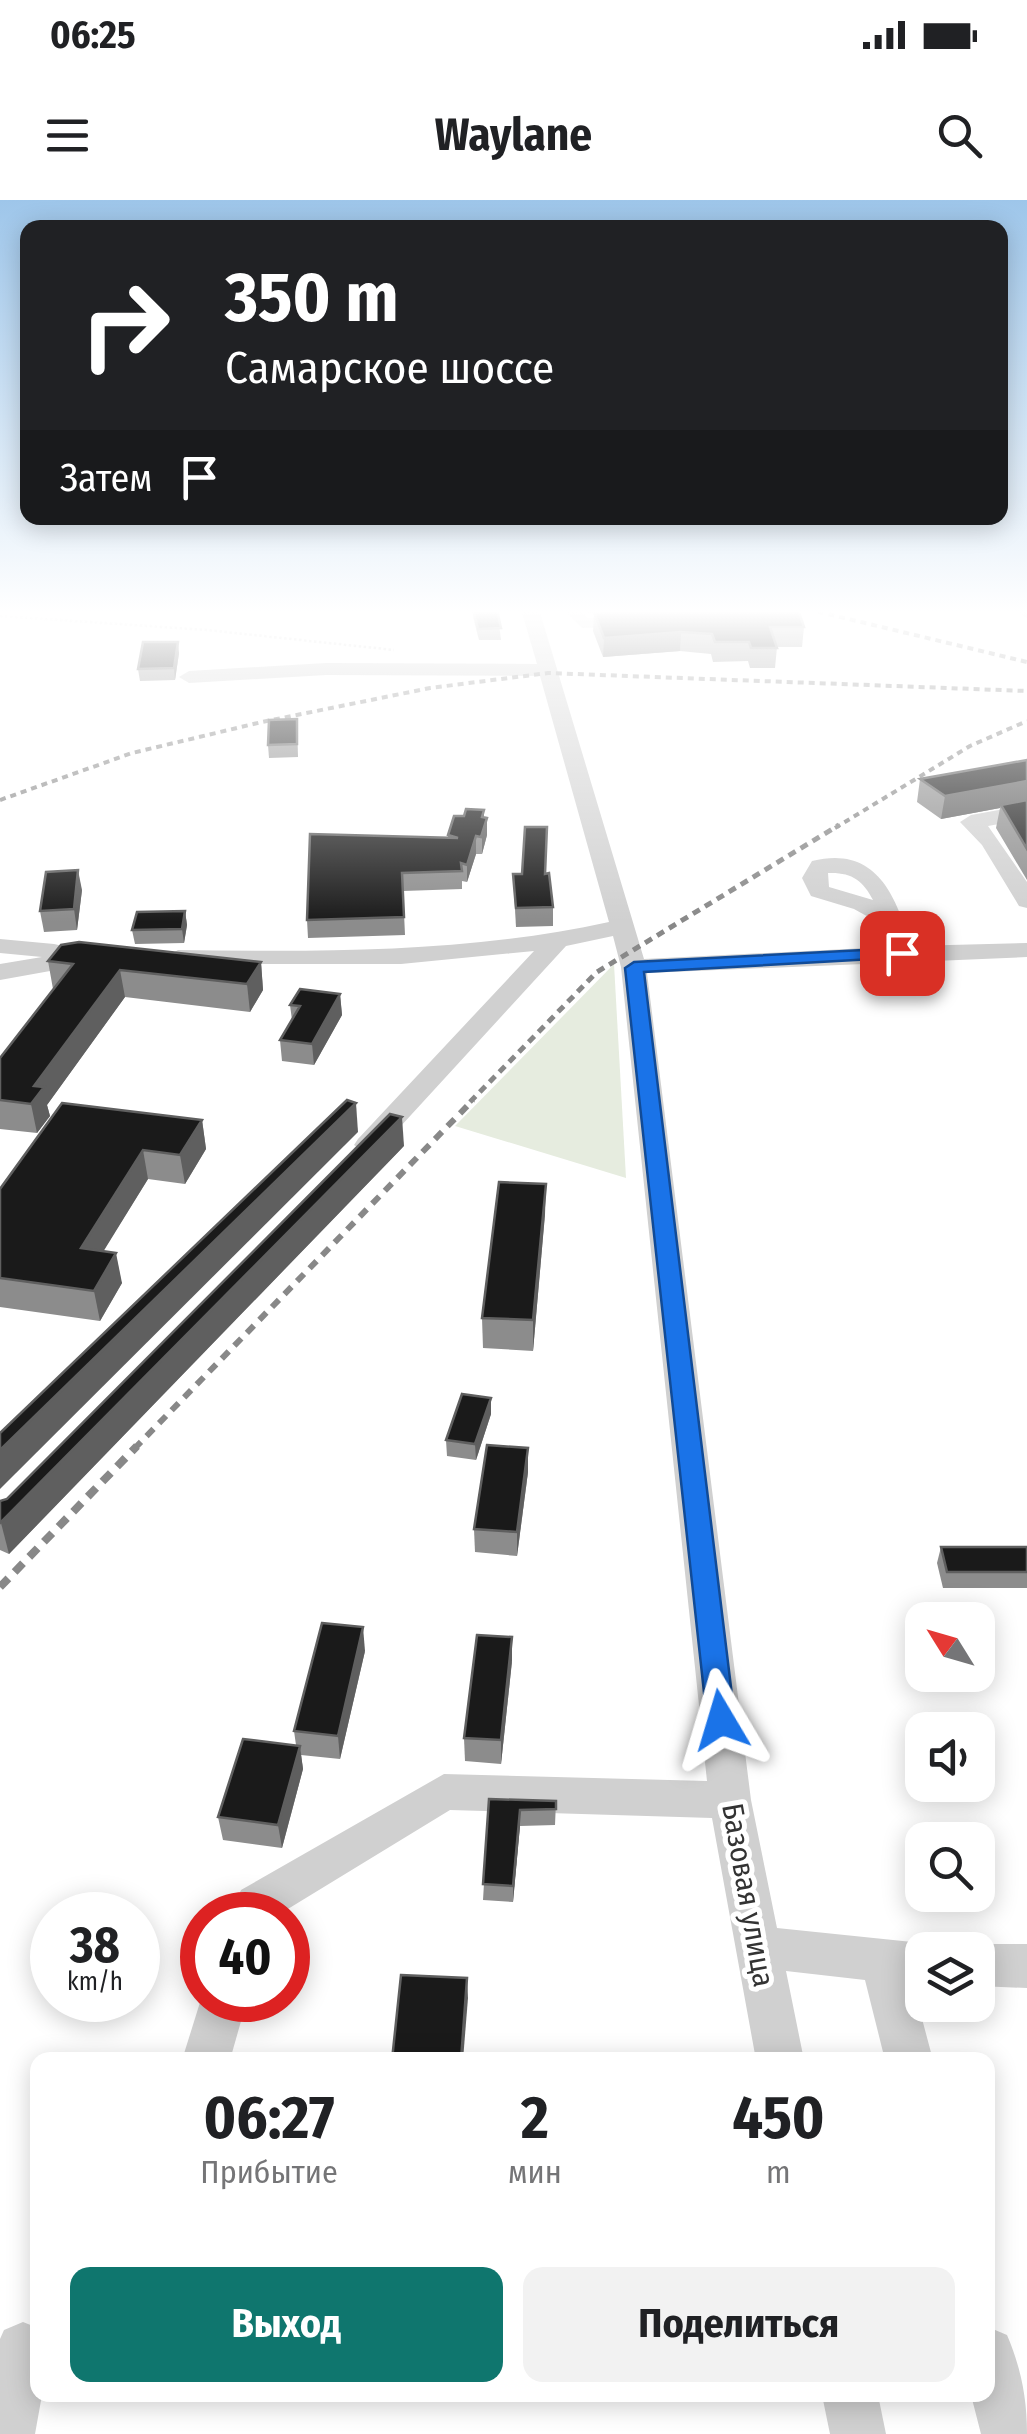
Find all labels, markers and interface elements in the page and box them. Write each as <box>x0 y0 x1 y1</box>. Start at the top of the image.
text: 06:25 <box>50 12 136 58</box>
icon: menu <box>40 108 95 163</box>
text: Waylane <box>435 108 592 162</box>
icon: search <box>932 108 987 163</box>
text: 350 m <box>225 256 399 340</box>
icon: right <box>60 260 190 390</box>
text: Самарское шоссе <box>225 341 554 395</box>
icon: arrive <box>172 450 227 505</box>
text: Затем <box>60 455 152 501</box>
pin <box>860 911 945 996</box>
icon: arrive <box>875 926 930 981</box>
north arrow <box>905 1602 995 1692</box>
map controls <box>905 1602 995 2022</box>
position arrow <box>669 1668 773 1772</box>
button: sound <box>905 1712 995 1802</box>
street label: Базовая улица <box>714 1800 782 1990</box>
button: search <box>905 1822 995 1912</box>
speed limit sign: 40 <box>180 1892 310 2022</box>
text: 38 <box>70 1915 120 1975</box>
button: layers <box>905 1932 995 2022</box>
text: km/h <box>67 1967 123 1997</box>
text: 06:27 <box>204 2082 335 2154</box>
text: 2 <box>521 2082 549 2154</box>
text: 450 <box>732 2082 825 2154</box>
text: Прибытие <box>200 2153 338 2191</box>
text: мин <box>508 2153 562 2191</box>
text: m <box>766 2153 791 2191</box>
button: Выход <box>70 2267 503 2382</box>
button: Поделиться <box>523 2267 955 2382</box>

